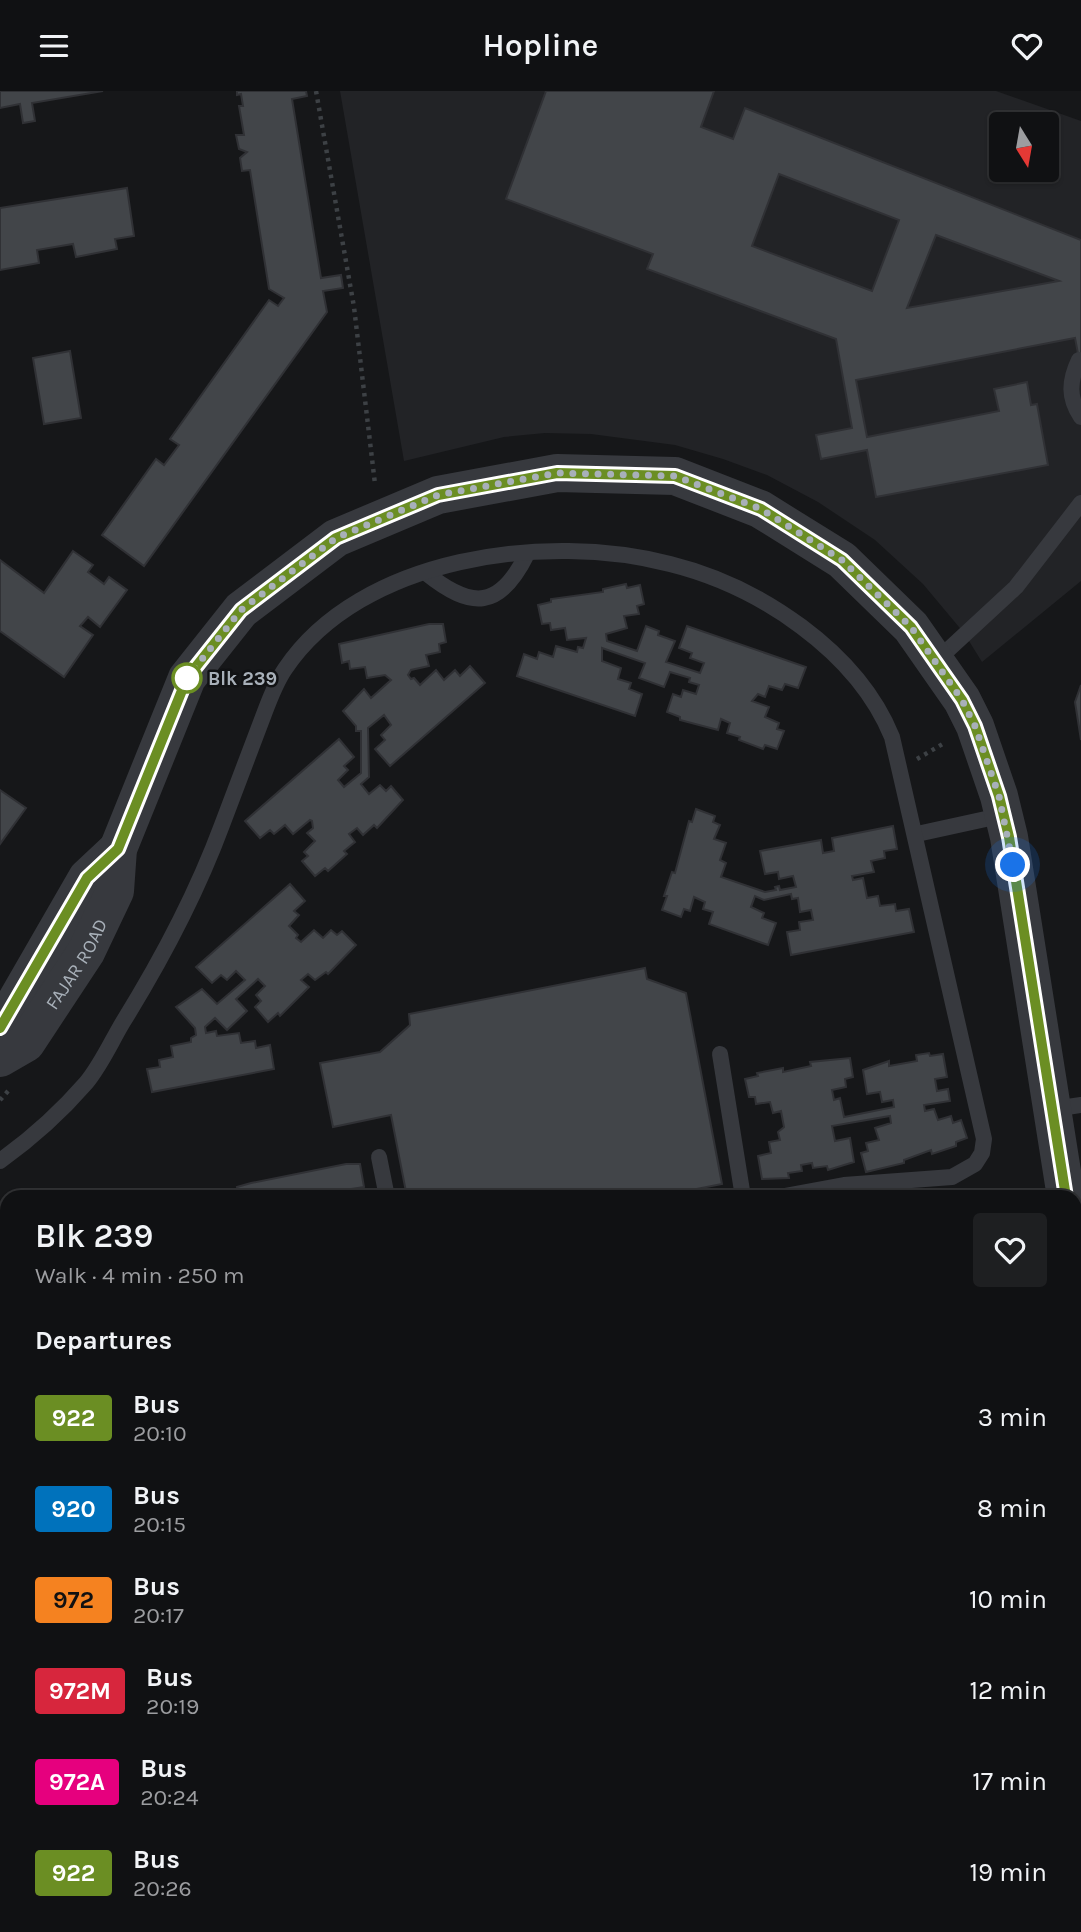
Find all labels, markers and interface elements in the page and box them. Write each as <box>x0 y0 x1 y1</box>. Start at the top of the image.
icon: menu <box>35 27 73 65</box>
text: Hopline <box>483 27 598 64</box>
icon: heart <box>1008 27 1046 65</box>
north arrow <box>989 112 1059 182</box>
map controls <box>989 112 1059 182</box>
marker: Blk 239 <box>172 663 202 693</box>
place label: Blk 239 <box>208 668 277 690</box>
your location <box>995 847 1030 882</box>
street label: FAJAR ROAD <box>41 915 112 1014</box>
button: heart <box>973 1213 1047 1287</box>
text: Blk 239 <box>35 1217 153 1255</box>
text: Walk · 4 min · 250 m <box>35 1262 244 1289</box>
text: Departures <box>35 1325 172 1356</box>
text: Bus <box>133 1389 180 1420</box>
text: 3 min <box>978 1402 1047 1433</box>
text: 922 <box>52 1404 95 1432</box>
text: 20:10 <box>133 1420 187 1447</box>
text: Bus <box>133 1480 180 1511</box>
text: 8 min <box>977 1493 1047 1524</box>
text: 920 <box>51 1495 96 1523</box>
text: 20:15 <box>133 1511 186 1538</box>
text: Bus <box>133 1571 180 1602</box>
text: 10 min <box>969 1584 1047 1615</box>
text: 972 <box>53 1586 94 1614</box>
text: 20:17 <box>133 1602 184 1629</box>
text: Bus <box>146 1662 193 1693</box>
text: 12 min <box>969 1675 1047 1706</box>
text: 972M <box>49 1677 111 1705</box>
text: 20:19 <box>146 1693 199 1720</box>
text: Bus <box>140 1753 187 1784</box>
text: 17 min <box>972 1766 1047 1797</box>
text: 972A <box>49 1768 105 1796</box>
text: 20:24 <box>140 1784 199 1811</box>
text: Bus <box>133 1844 180 1875</box>
text: 19 min <box>969 1857 1047 1888</box>
text: 922 <box>52 1859 95 1887</box>
text: 20:26 <box>133 1875 192 1902</box>

